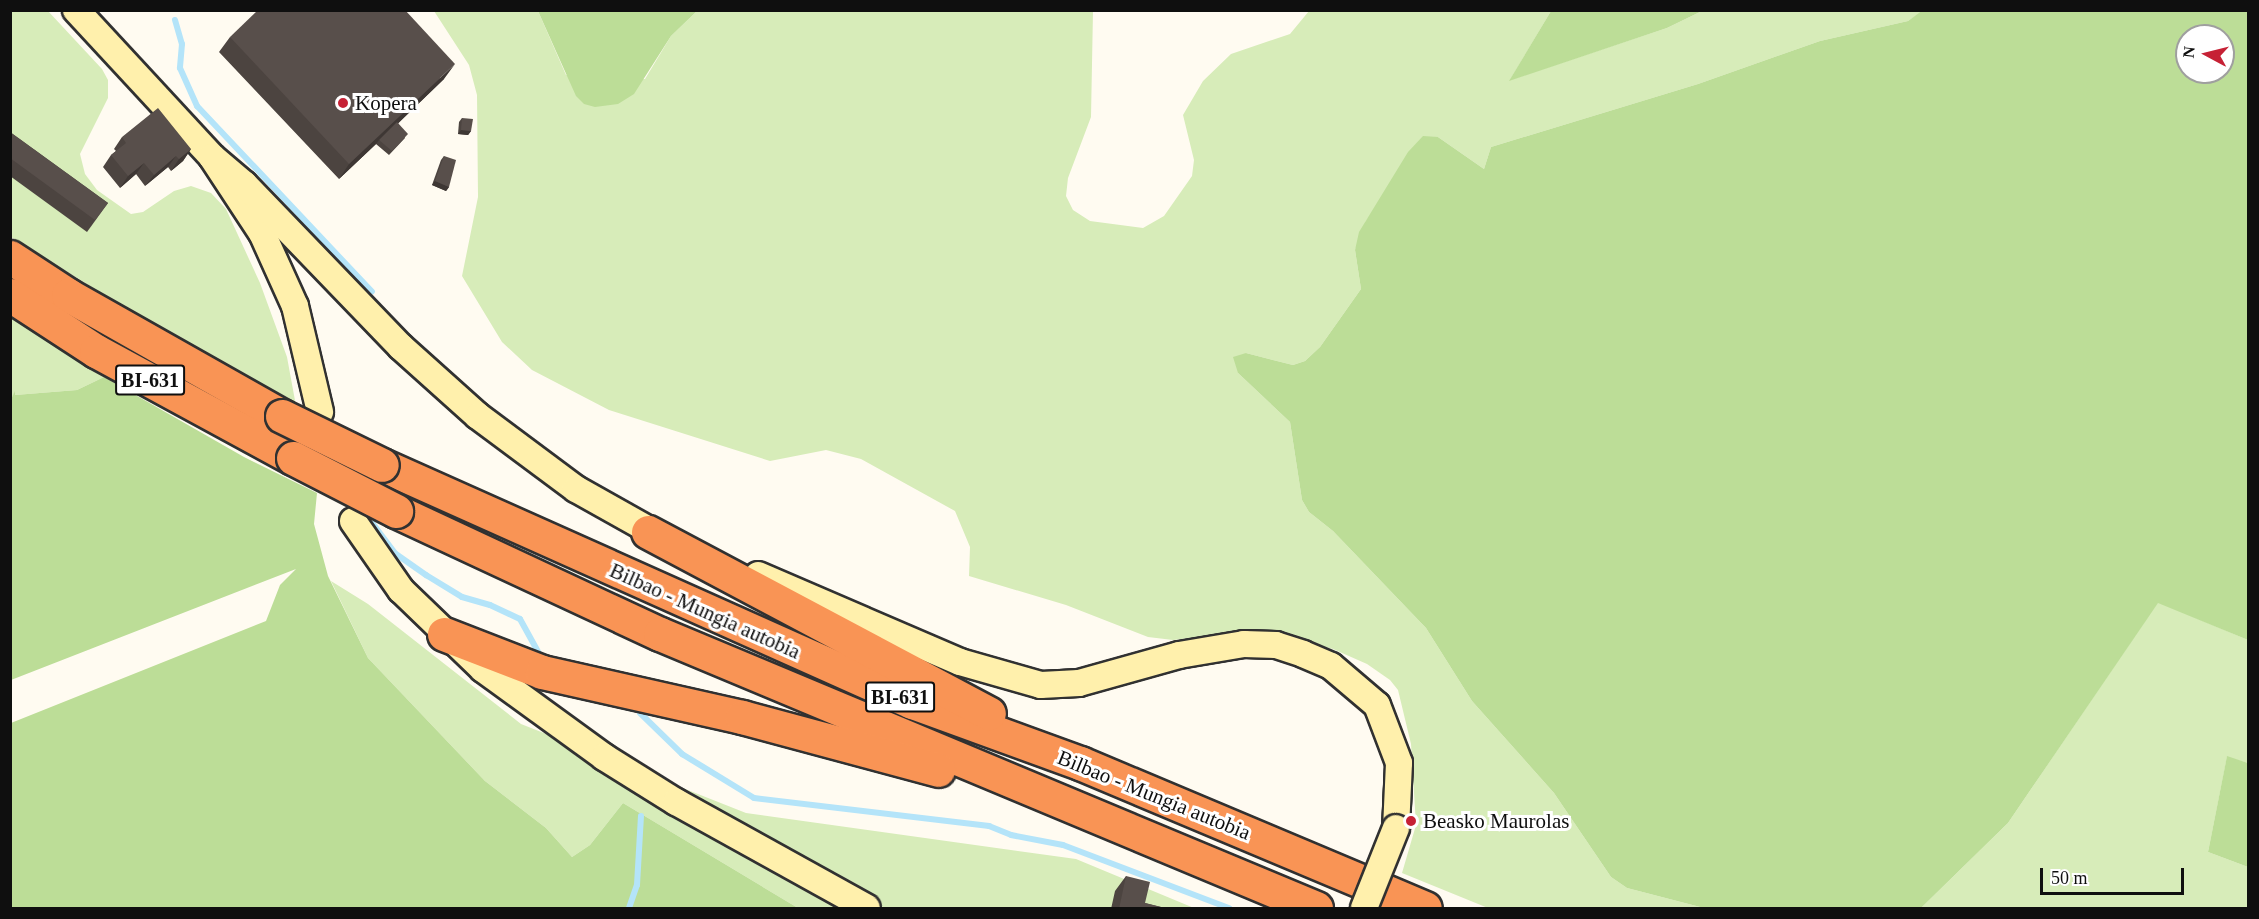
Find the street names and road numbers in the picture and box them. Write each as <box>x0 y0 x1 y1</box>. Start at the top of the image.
road number: BI-631 <box>114 363 186 397</box>
street label: Bilbao - Mungia autobia <box>606 558 804 664</box>
road number: BI-631 <box>864 680 936 714</box>
street label: Bilbao - Mungia autobia <box>1054 745 1254 845</box>

